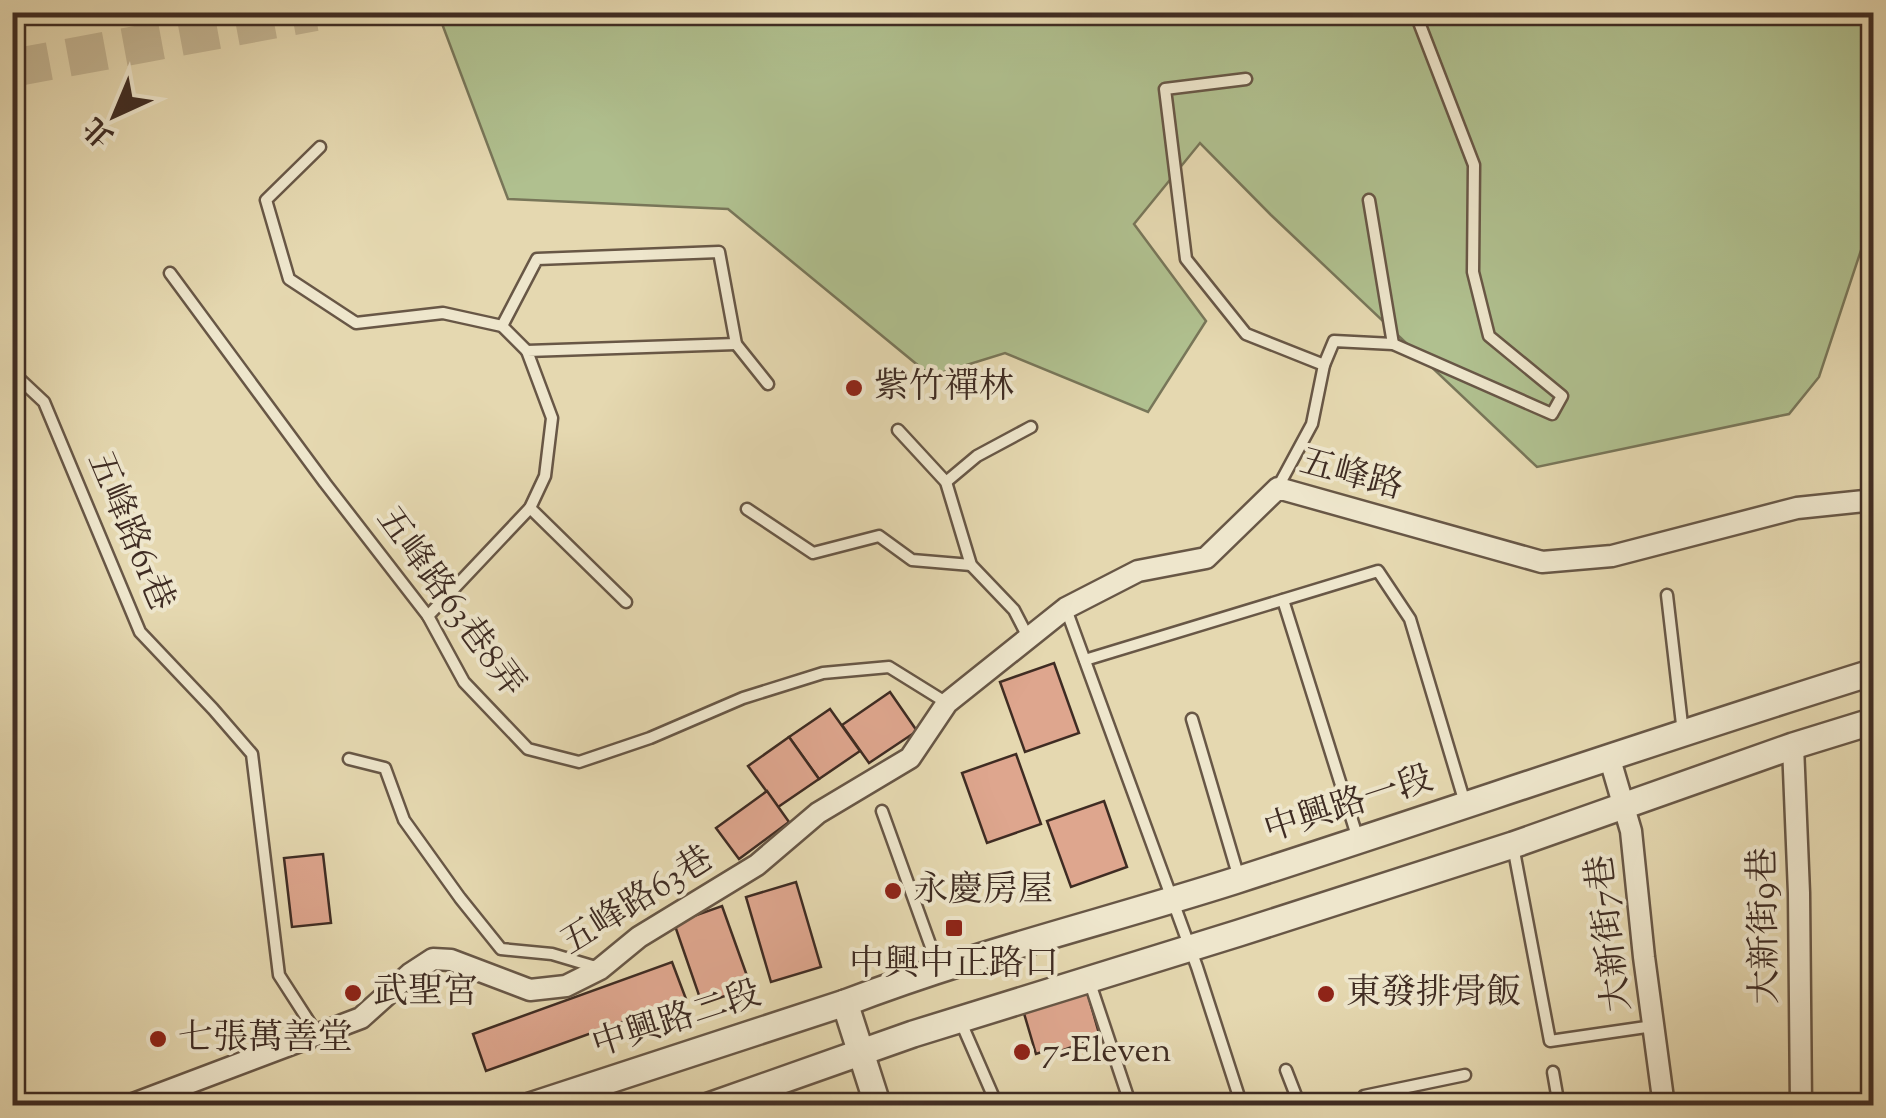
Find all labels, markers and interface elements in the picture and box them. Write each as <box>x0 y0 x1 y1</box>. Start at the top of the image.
north arrow <box>65 65 165 165</box>
text: 北 <box>76 107 124 155</box>
place label: 紫竹禪林 <box>874 363 1014 414</box>
marker: 紫竹禪林 <box>843 377 865 399</box>
street label: 五峰路 <box>1294 438 1408 514</box>
street label: 五峰路61巷 <box>73 444 185 620</box>
street label: 五峰路63巷8弄 <box>363 497 535 709</box>
street label: 中興路一段 <box>1258 755 1440 857</box>
street label: 五峰路63巷 <box>552 835 724 969</box>
street label: 大新街9巷 <box>1739 847 1793 1005</box>
street label: 大新街7巷 <box>1576 852 1646 1014</box>
place label: 永慶房屋 <box>913 866 1053 917</box>
marker: 永慶房屋 <box>882 880 904 902</box>
marker: 中興中正路口 <box>943 917 965 939</box>
place label: 中興中正路口 <box>849 940 1059 991</box>
place label: 武聖宮 <box>373 968 478 1019</box>
place label: 東發排骨飯 <box>1346 969 1521 1020</box>
street label: 中興路二段 <box>586 970 768 1072</box>
marker: 武聖宮 <box>342 982 364 1004</box>
marker: 東發排骨飯 <box>1315 983 1337 1005</box>
place label: 七張萬善堂 <box>178 1014 353 1065</box>
place label: 7-Eleven <box>1042 1027 1171 1078</box>
marker: 七張萬善堂 <box>147 1028 169 1050</box>
marker: 7-Eleven <box>1011 1041 1033 1063</box>

